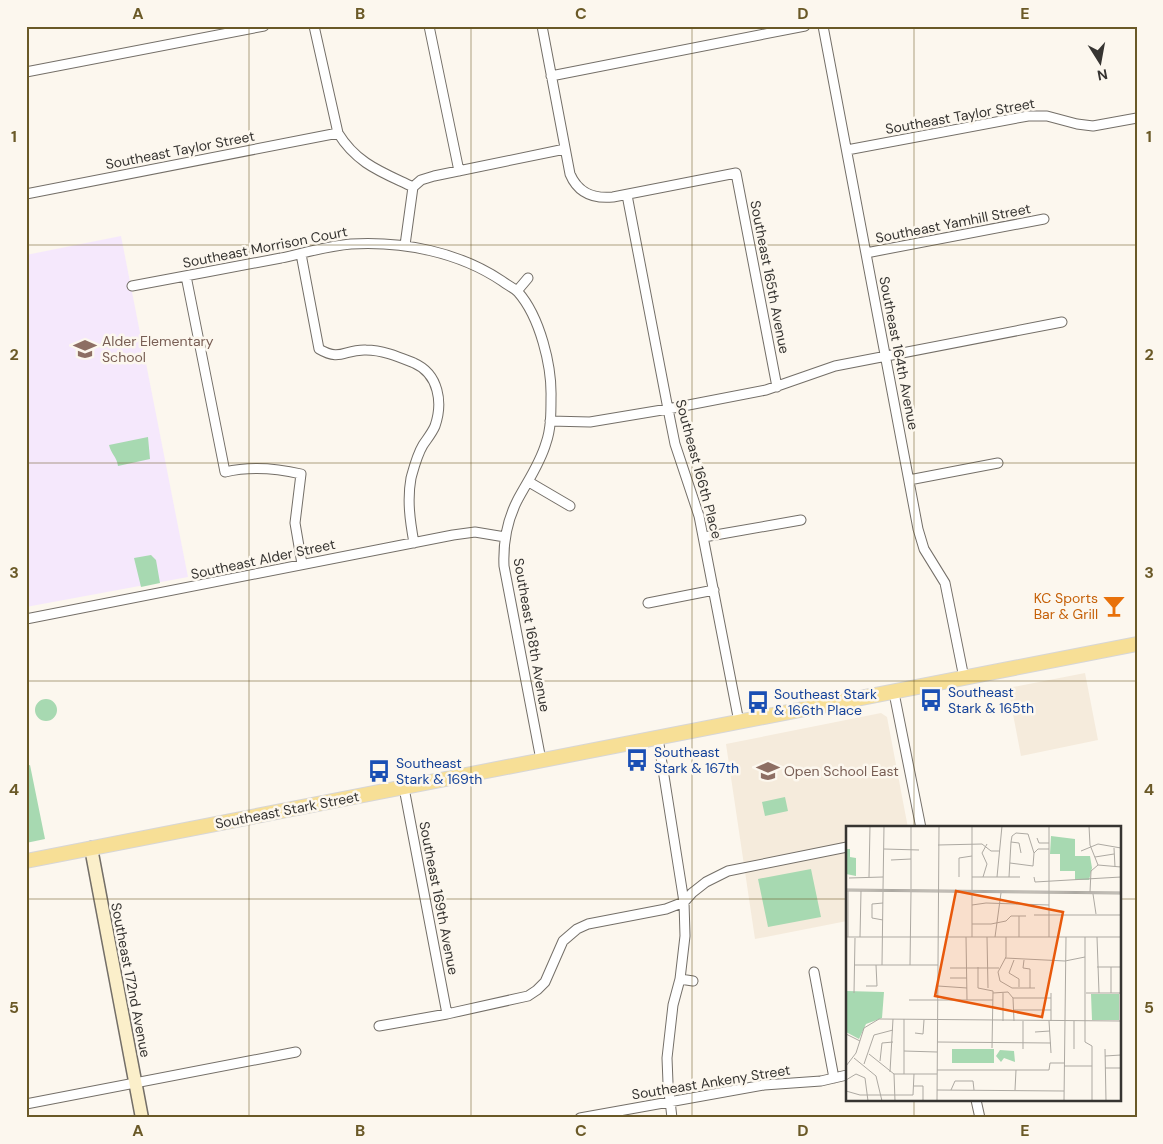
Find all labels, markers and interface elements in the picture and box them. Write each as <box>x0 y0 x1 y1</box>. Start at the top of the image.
text: A <box>132 3 144 24</box>
text: B <box>355 3 365 24</box>
text: C <box>575 3 587 24</box>
text: D <box>797 3 809 24</box>
text: E <box>1020 3 1030 24</box>
north arrow <box>1076 38 1126 88</box>
text: N <box>1096 65 1109 85</box>
street label: Southeast Taylor Street <box>884 94 1036 138</box>
text: 1 <box>11 126 17 147</box>
text: 1 <box>1146 126 1152 147</box>
street label: Southeast Taylor Street <box>104 127 256 173</box>
street label: Southeast 165th Avenue <box>746 199 794 355</box>
street label: Southeast Yamhill Street <box>874 199 1032 247</box>
street label: Southeast Morrison Court <box>181 222 349 272</box>
street label: Southeast 164th Avenue <box>875 275 923 431</box>
place label: Alder Elementary School <box>102 332 214 366</box>
school or university icon: Alder Elementary School <box>72 336 98 362</box>
text: 2 <box>9 344 19 365</box>
text: 2 <box>1144 344 1154 365</box>
street label: Southeast 166th Place <box>672 397 726 541</box>
street label: Southeast Alder Street <box>189 535 337 583</box>
street label: Southeast 168th Avenue <box>510 557 554 713</box>
text: 3 <box>9 562 19 583</box>
text: 3 <box>1144 562 1154 583</box>
place label: KC Sports Bar & Grill <box>1034 589 1098 623</box>
bar icon: KC Sports Bar & Grill <box>1101 593 1127 619</box>
place label: Southeast Stark & 165th <box>948 683 1034 717</box>
place label: Southeast Stark & 166th Place <box>774 685 877 719</box>
bus stop icon: Southeast Stark & 165th <box>918 687 944 713</box>
bus stop icon: Southeast Stark & 166th Place <box>745 689 771 715</box>
place label: Southeast Stark & 167th <box>654 743 739 777</box>
bus stop icon: Southeast Stark & 167th <box>624 747 650 773</box>
place label: Southeast Stark & 169th <box>396 754 482 788</box>
bus stop icon: Southeast Stark & 169th <box>366 758 392 784</box>
school or university icon: Open School East <box>755 758 781 784</box>
place label: Open School East <box>784 762 899 780</box>
text: 4 <box>9 779 19 800</box>
text: 4 <box>1144 779 1154 800</box>
street label: Southeast Stark Street <box>213 787 361 833</box>
street label: Southeast 169th Avenue <box>415 820 463 976</box>
inset map <box>846 826 1120 1102</box>
street label: Southeast 172nd Avenue <box>107 901 155 1059</box>
text: 5 <box>9 997 19 1018</box>
text: 5 <box>1144 997 1154 1018</box>
street label: Southeast Ankeny Street <box>630 1061 792 1103</box>
text: A <box>132 1120 144 1141</box>
text: B <box>355 1120 365 1141</box>
text: C <box>575 1120 587 1141</box>
text: D <box>797 1120 809 1141</box>
text: E <box>1020 1120 1030 1141</box>

